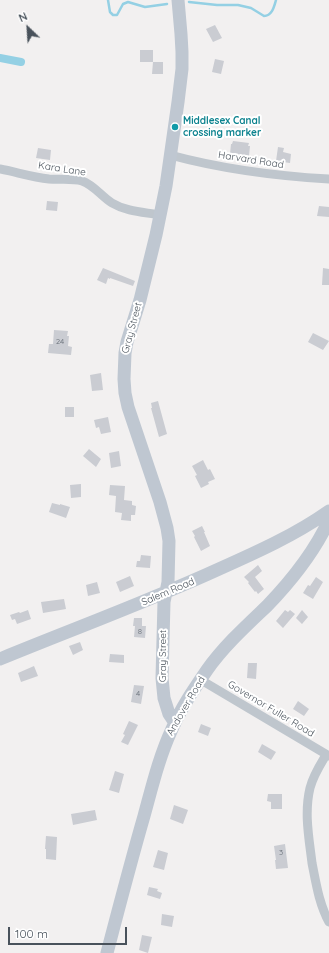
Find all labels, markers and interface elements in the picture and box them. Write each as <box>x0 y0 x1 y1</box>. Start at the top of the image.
north arrow <box>8 8 48 48</box>
text: N <box>16 9 30 25</box>
place label: Middlesex Canal crossing marker <box>183 115 261 138</box>
marker: Middlesex Canal crossing marker <box>170 122 180 132</box>
street label: Harvard Road <box>217 149 285 171</box>
street label: Kara Lane <box>37 159 87 179</box>
street label: Gray Street <box>119 301 145 355</box>
house number: 24 <box>56 337 64 347</box>
street label: Salem Road <box>140 575 196 609</box>
house number: 8 <box>138 627 142 637</box>
street label: Gray Street <box>157 630 169 682</box>
street label: Andover Road <box>164 674 208 738</box>
street label: Governor Fuller Road <box>226 678 316 740</box>
house number: 4 <box>136 689 140 699</box>
house number: 3 <box>279 848 283 858</box>
scale bar <box>10 919 129 945</box>
text: 100 m <box>15 926 48 941</box>

